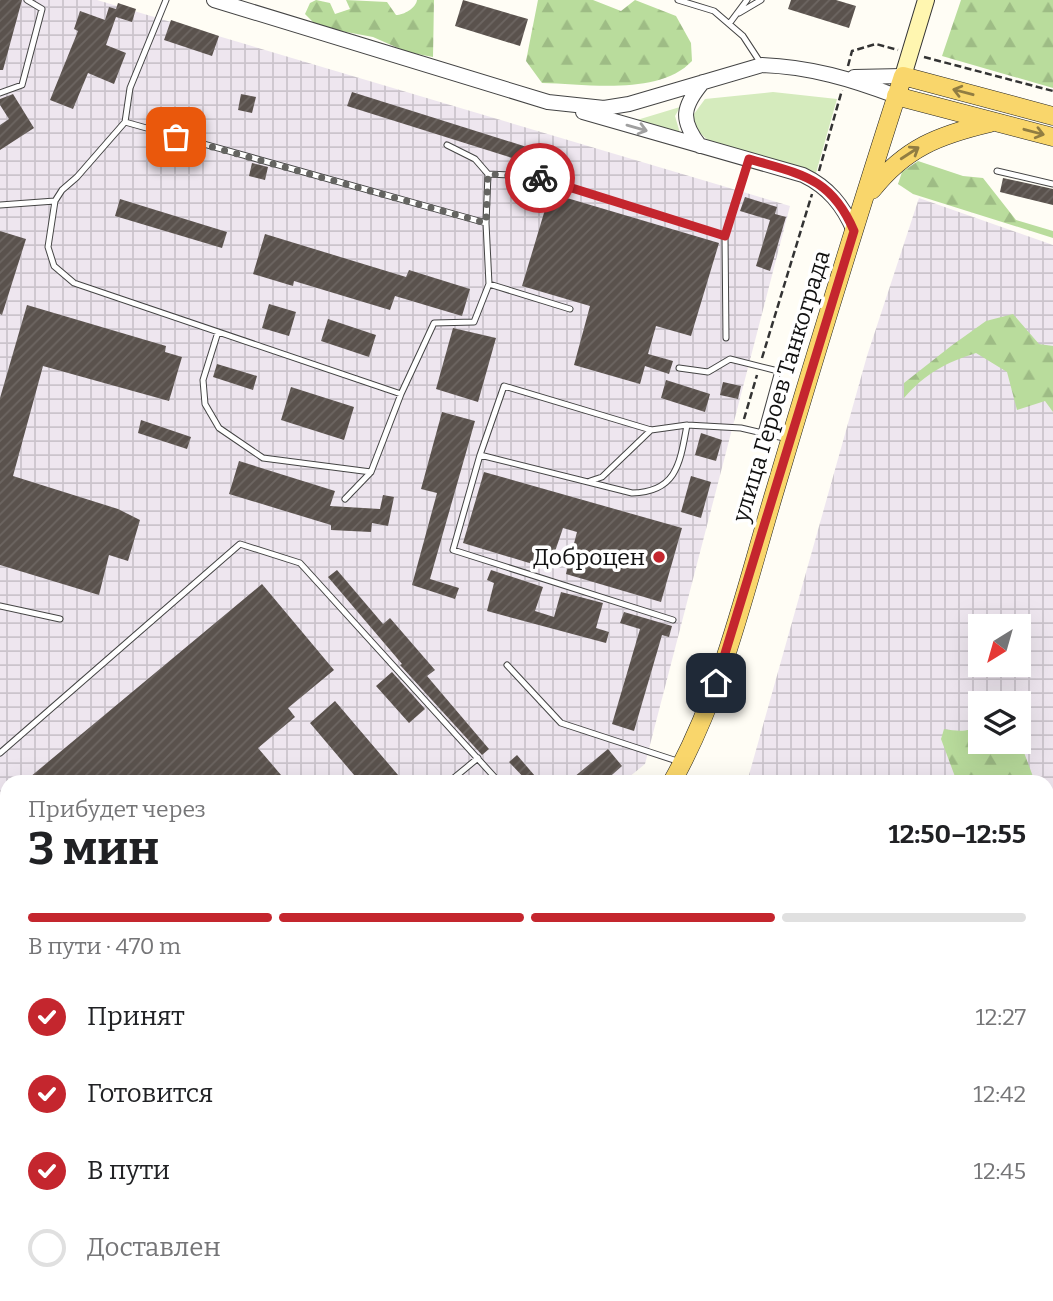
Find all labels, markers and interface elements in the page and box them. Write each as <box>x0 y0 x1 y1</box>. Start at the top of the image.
one-way arrow <box>953 85 975 98</box>
pin <box>146 107 206 167</box>
icon: bag <box>157 118 195 156</box>
one-way arrow <box>626 122 648 135</box>
one-way arrow <box>1022 127 1044 140</box>
courier <box>505 143 575 213</box>
one-way arrow <box>900 145 919 160</box>
icon: bike <box>521 159 559 197</box>
street label: улица Героев Танкограда <box>726 246 836 526</box>
place label: Доброцен <box>533 543 645 571</box>
marker: Доброцен <box>651 549 667 565</box>
north arrow <box>968 614 1031 677</box>
map controls <box>968 614 1031 754</box>
pin <box>686 653 746 713</box>
icon: home <box>697 664 735 702</box>
button: layers <box>968 691 1031 754</box>
text: Прибудет через <box>28 795 206 823</box>
text: 12:50–12:55 <box>888 819 1026 850</box>
text: 3 мин <box>28 821 159 876</box>
text: В пути · 470 m <box>28 932 181 960</box>
icon: check <box>28 998 66 1036</box>
text: Принят <box>87 1001 185 1032</box>
text: 12:27 <box>975 1003 1026 1031</box>
icon: check <box>28 1075 66 1113</box>
text: Готовится <box>87 1078 213 1109</box>
text: 12:42 <box>973 1080 1026 1108</box>
icon: check <box>28 1152 66 1190</box>
text: В пути <box>87 1155 170 1186</box>
text: 12:45 <box>974 1157 1026 1185</box>
text: Доставлен <box>87 1232 221 1263</box>

